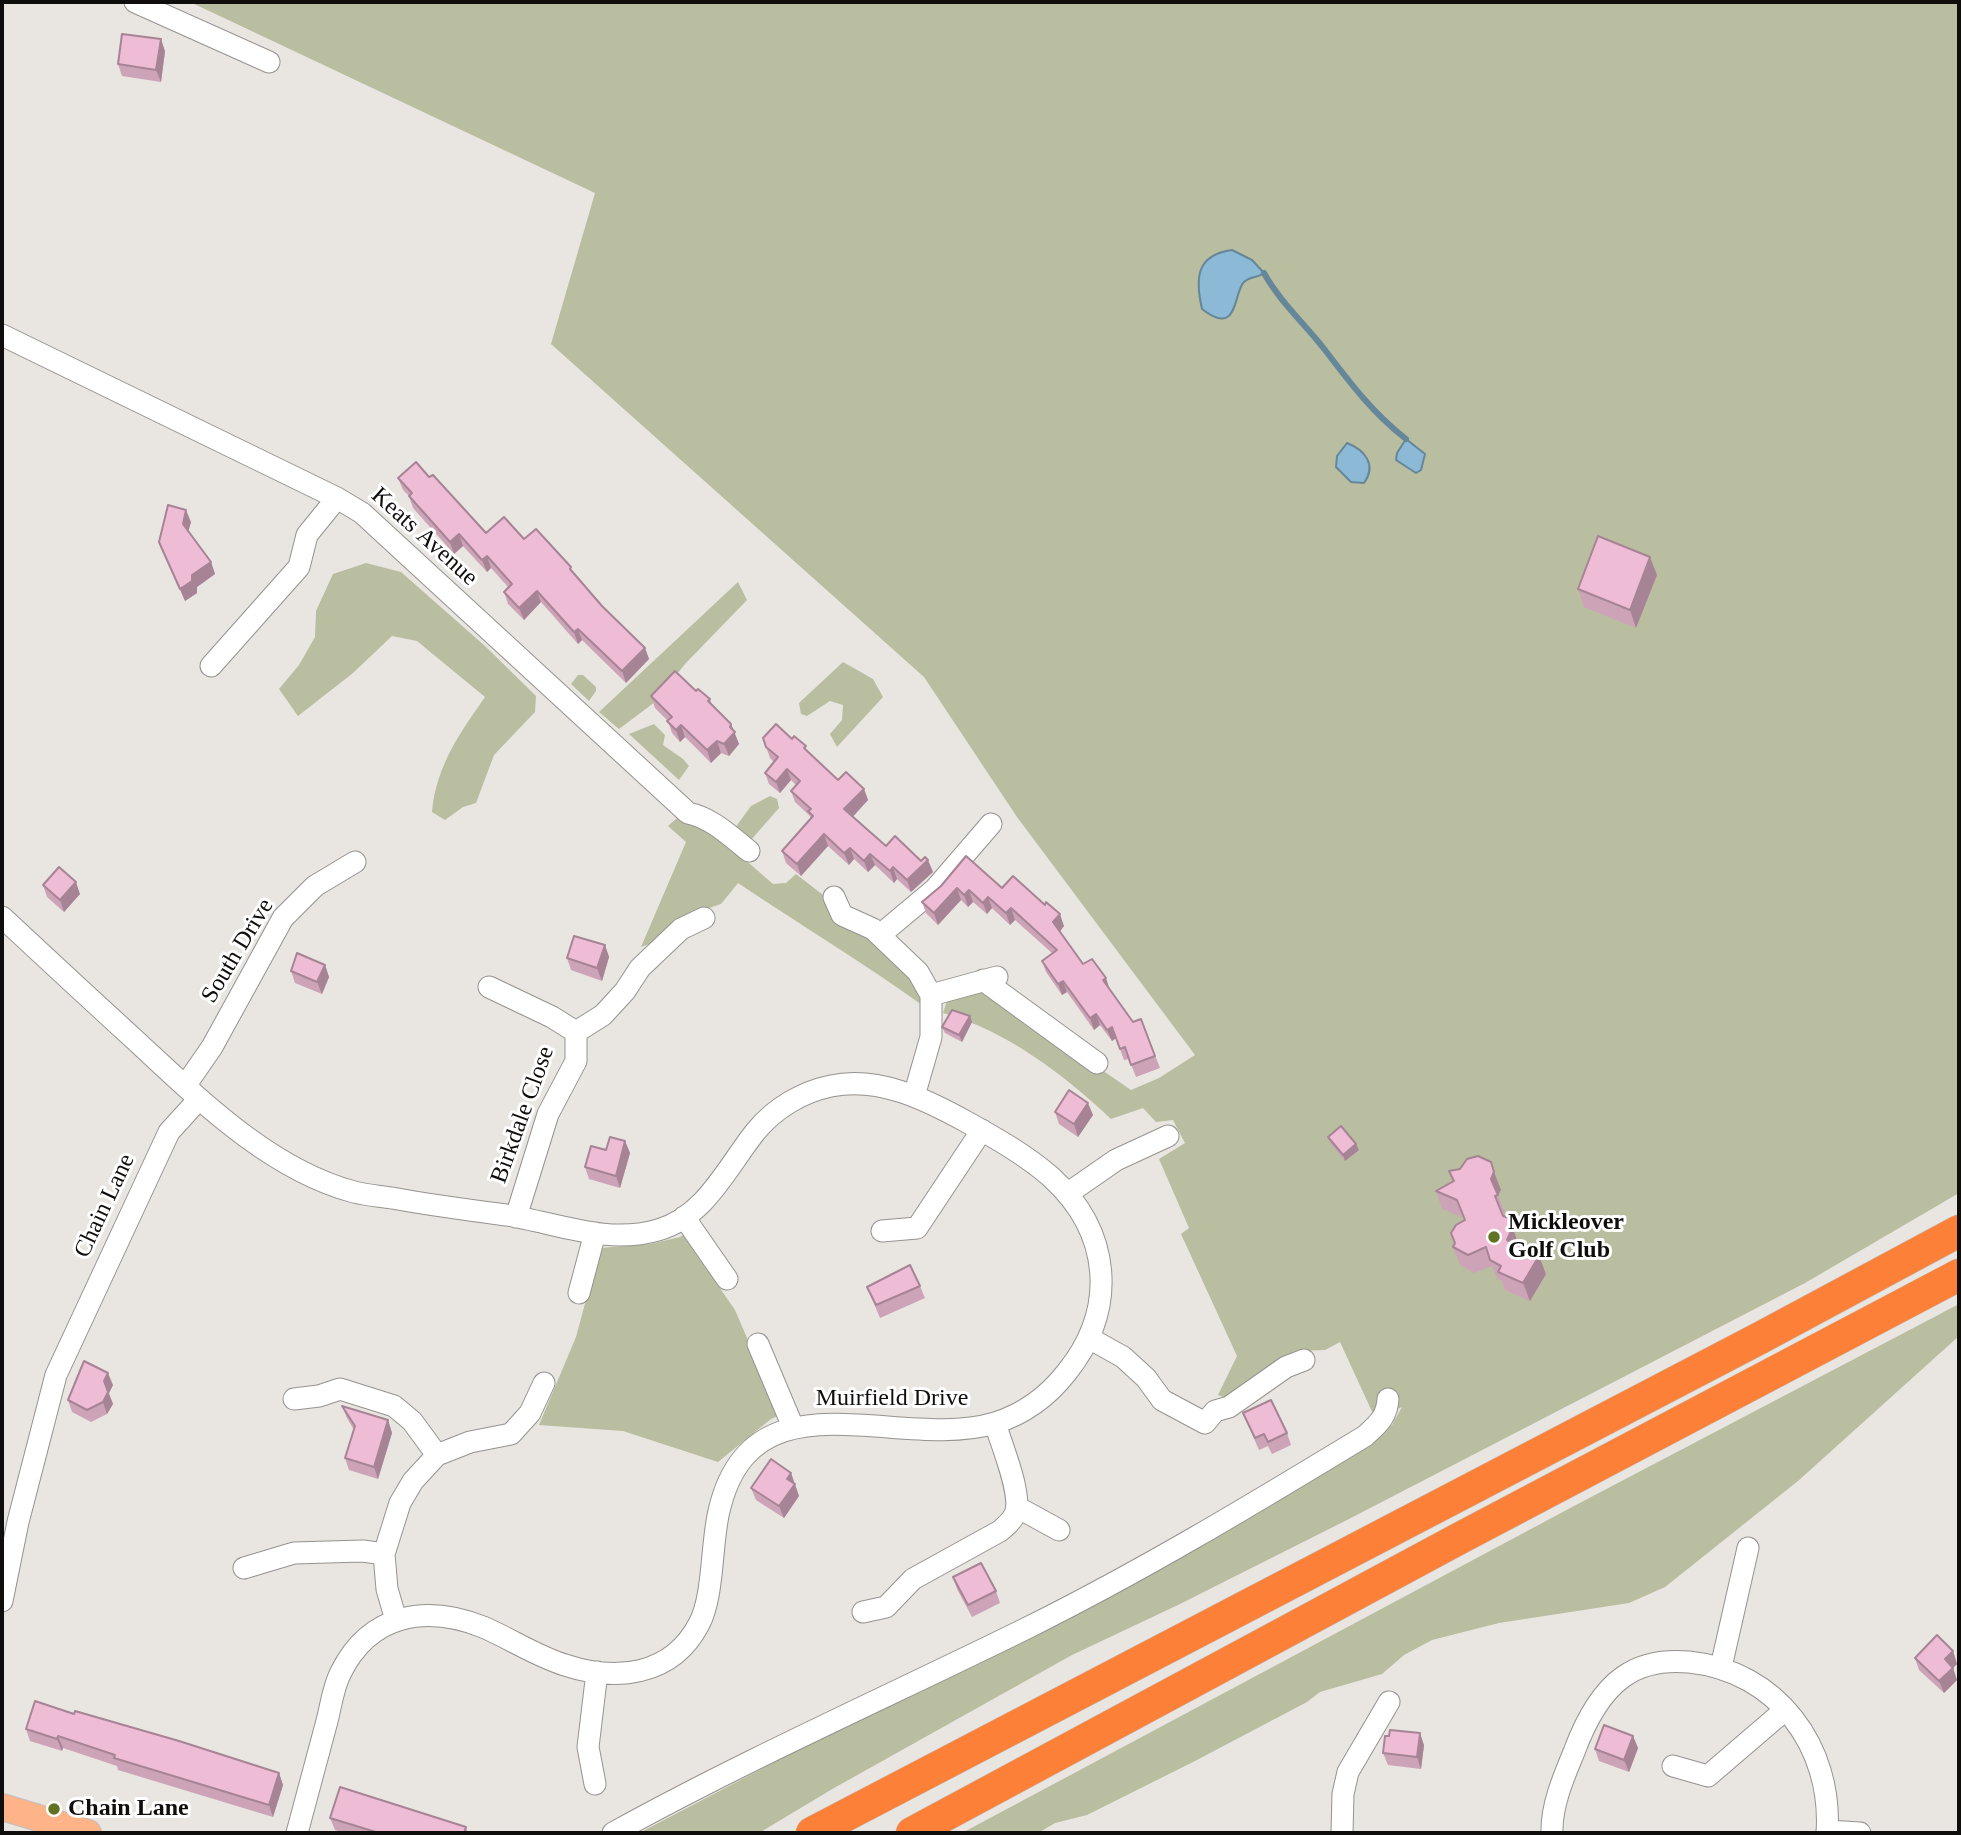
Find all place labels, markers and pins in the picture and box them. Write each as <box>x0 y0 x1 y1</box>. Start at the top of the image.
place label: Mickleover Golf Club <box>1508 1209 1624 1265</box>
marker: Mickleover Golf Club <box>1486 1229 1502 1245</box>
place label: Chain Lane <box>68 1795 189 1823</box>
marker: Chain Lane <box>46 1801 62 1817</box>

